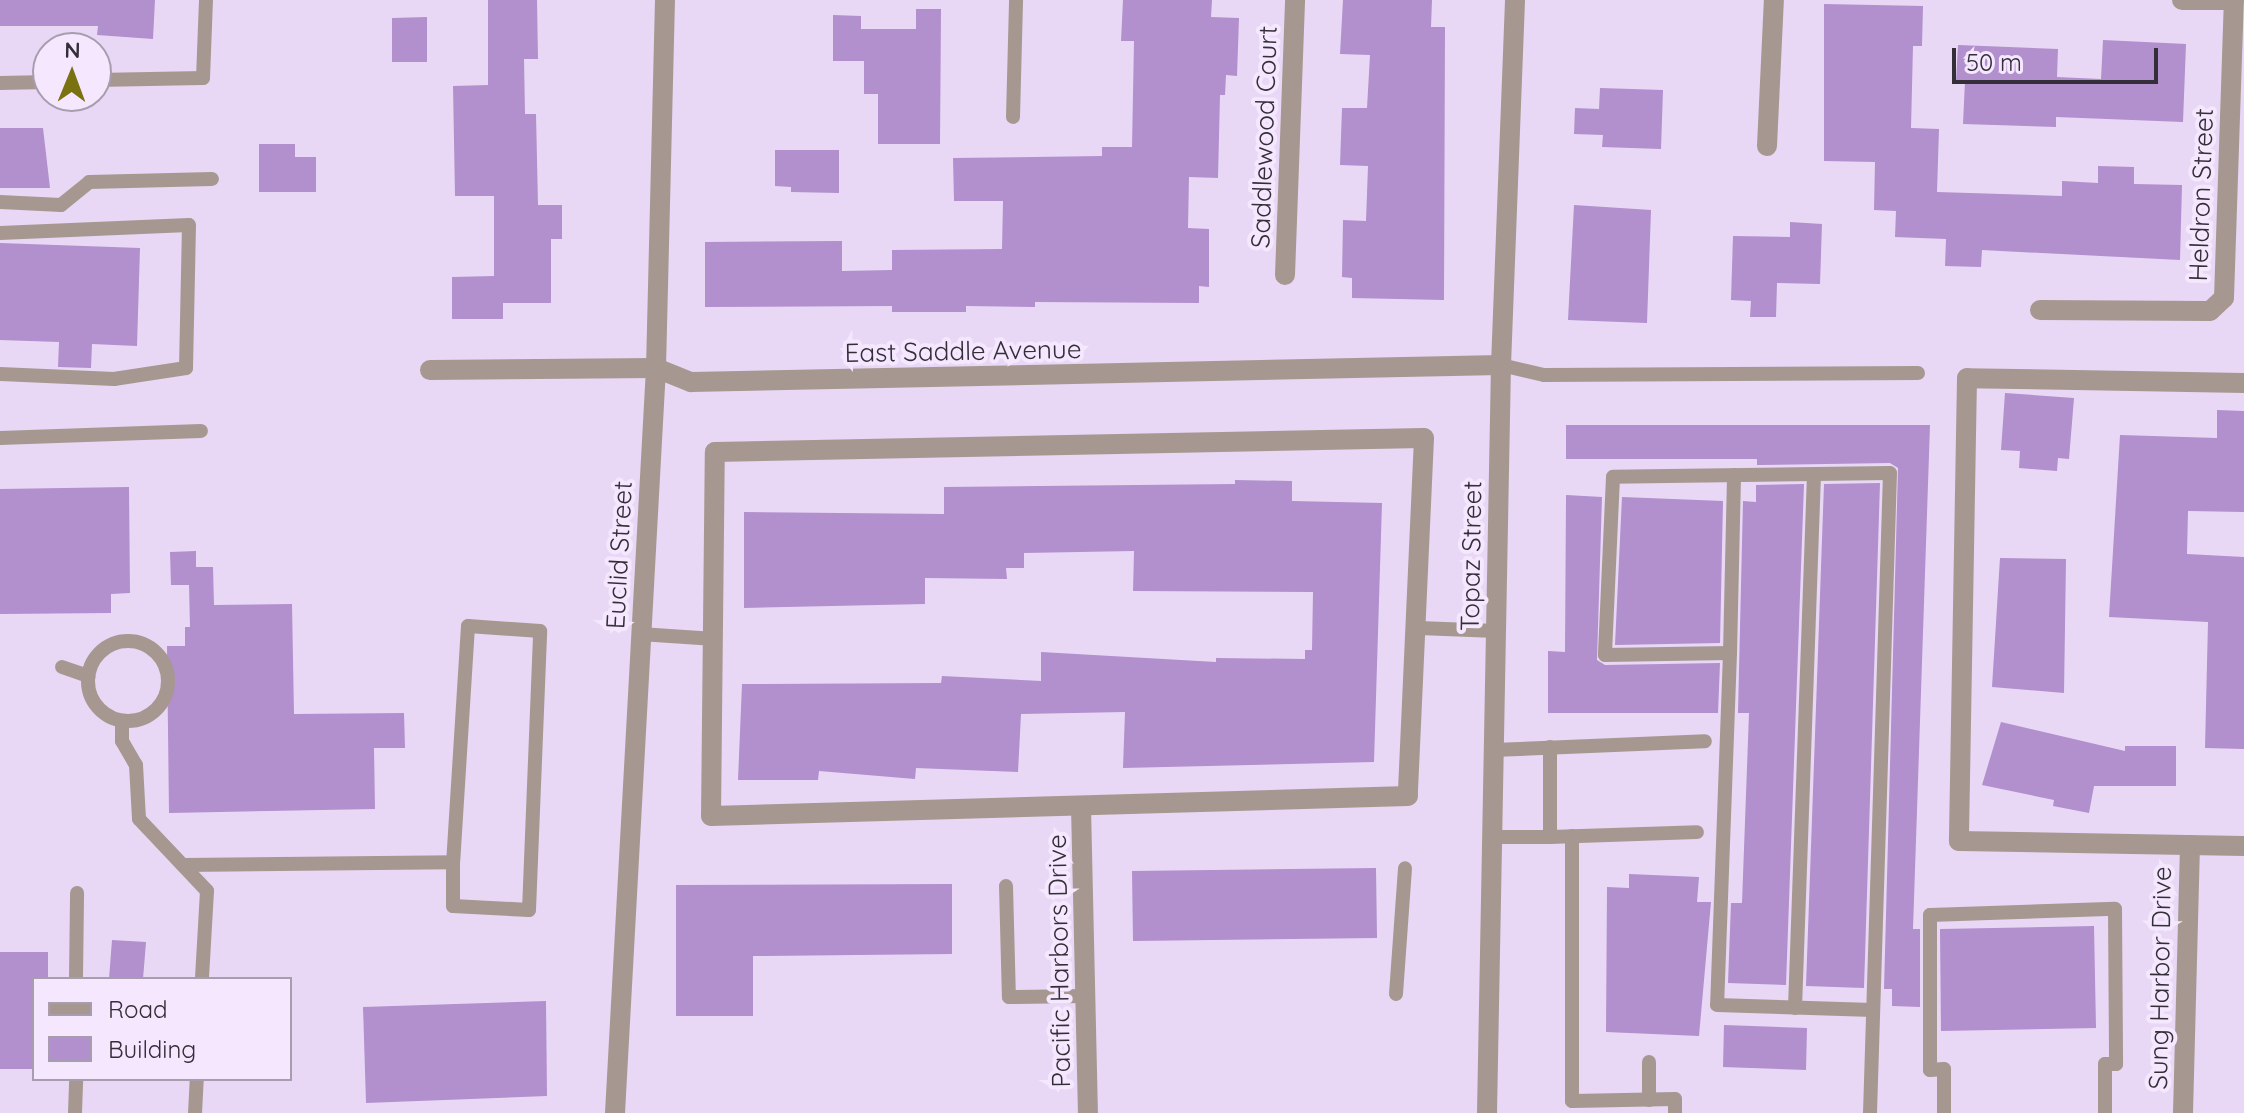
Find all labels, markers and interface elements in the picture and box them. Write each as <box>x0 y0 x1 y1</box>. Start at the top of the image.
street label: Saddlewood Court <box>1245 25 1283 249</box>
north arrow <box>32 32 112 112</box>
scale bar <box>1956 32 2162 82</box>
text: N <box>64 36 81 64</box>
text: 50 m <box>1966 47 2022 77</box>
street label: Heldron Street <box>2182 108 2220 282</box>
street label: East Saddle Avenue <box>844 333 1082 369</box>
street label: Euclid Street <box>600 480 638 630</box>
street label: Topaz Street <box>1454 481 1488 631</box>
street label: Pacific Harbors Drive <box>1041 834 1077 1088</box>
street label: Sung Harbor Drive <box>2142 866 2178 1090</box>
legend <box>32 977 292 1081</box>
text: Road <box>108 994 168 1024</box>
text: Building <box>108 1034 196 1064</box>

